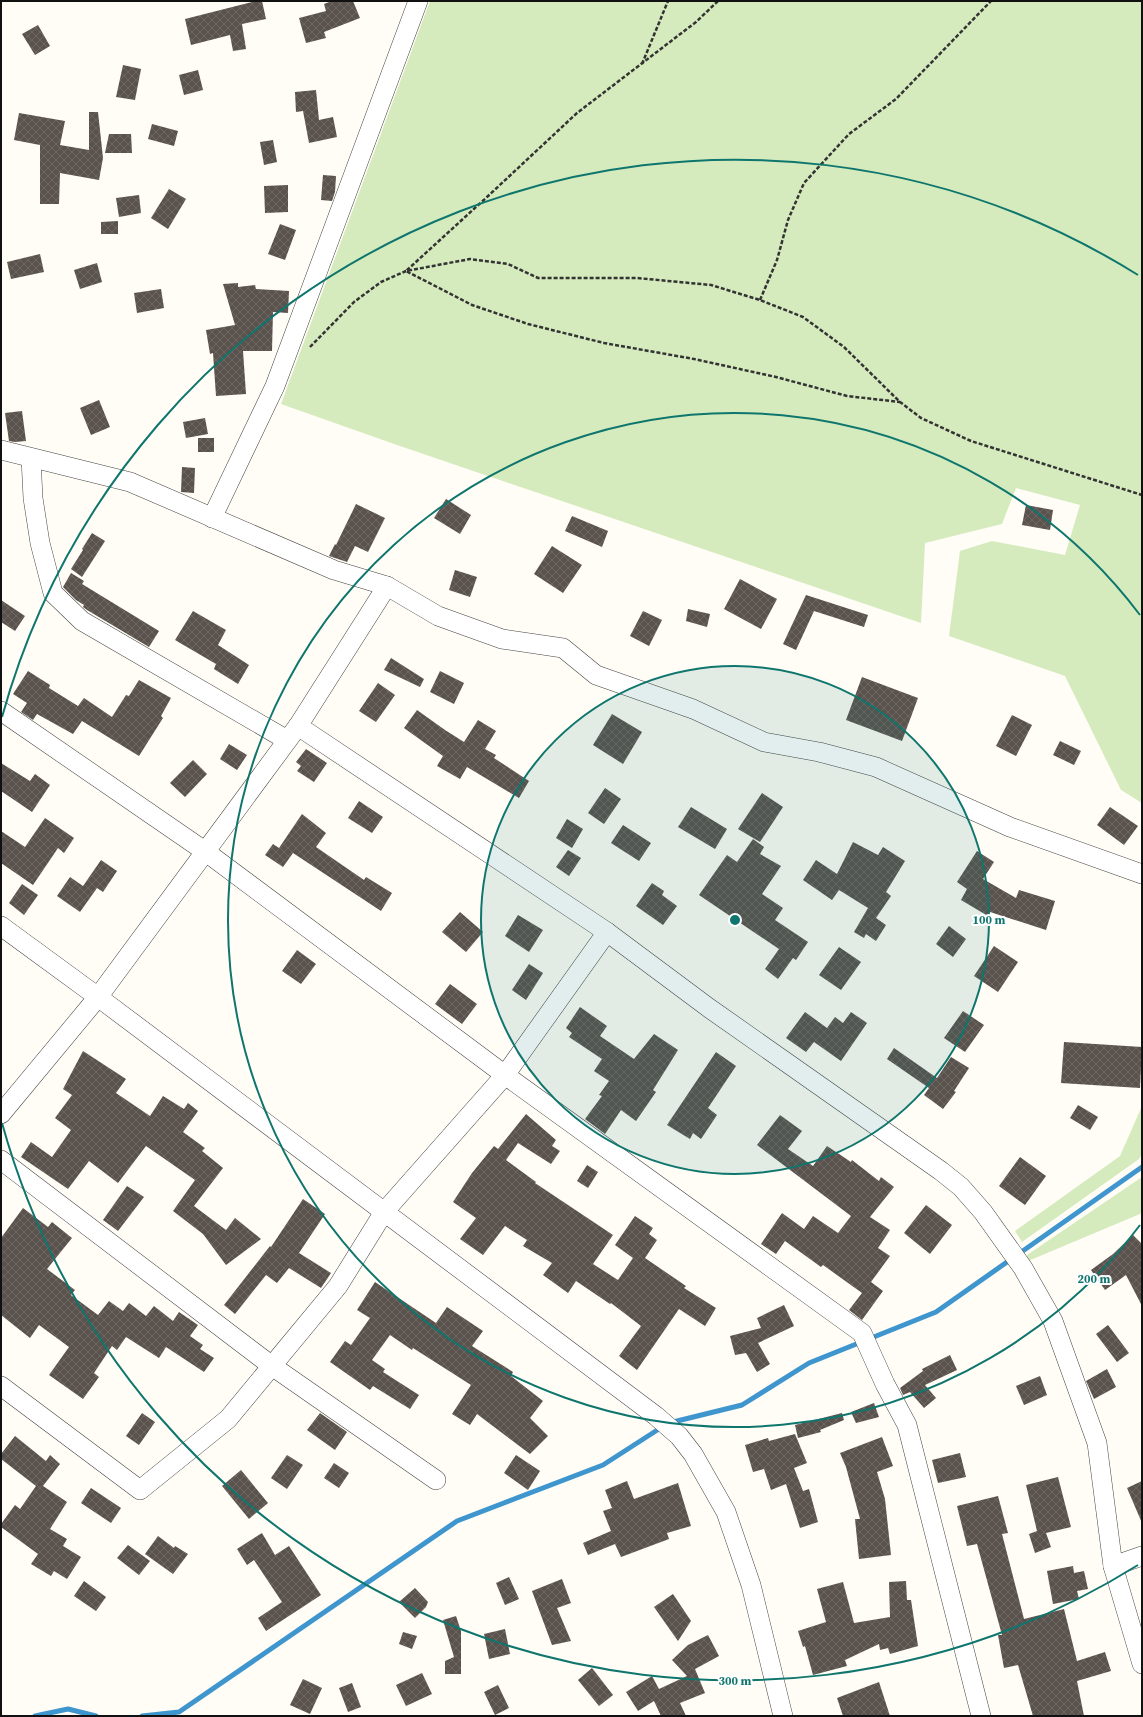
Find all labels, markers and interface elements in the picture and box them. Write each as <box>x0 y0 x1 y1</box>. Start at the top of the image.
text: 100 m <box>973 912 1006 928</box>
centre of rings <box>728 913 742 927</box>
text: 200 m <box>1078 1271 1111 1287</box>
text: 300 m <box>719 1673 752 1689</box>

